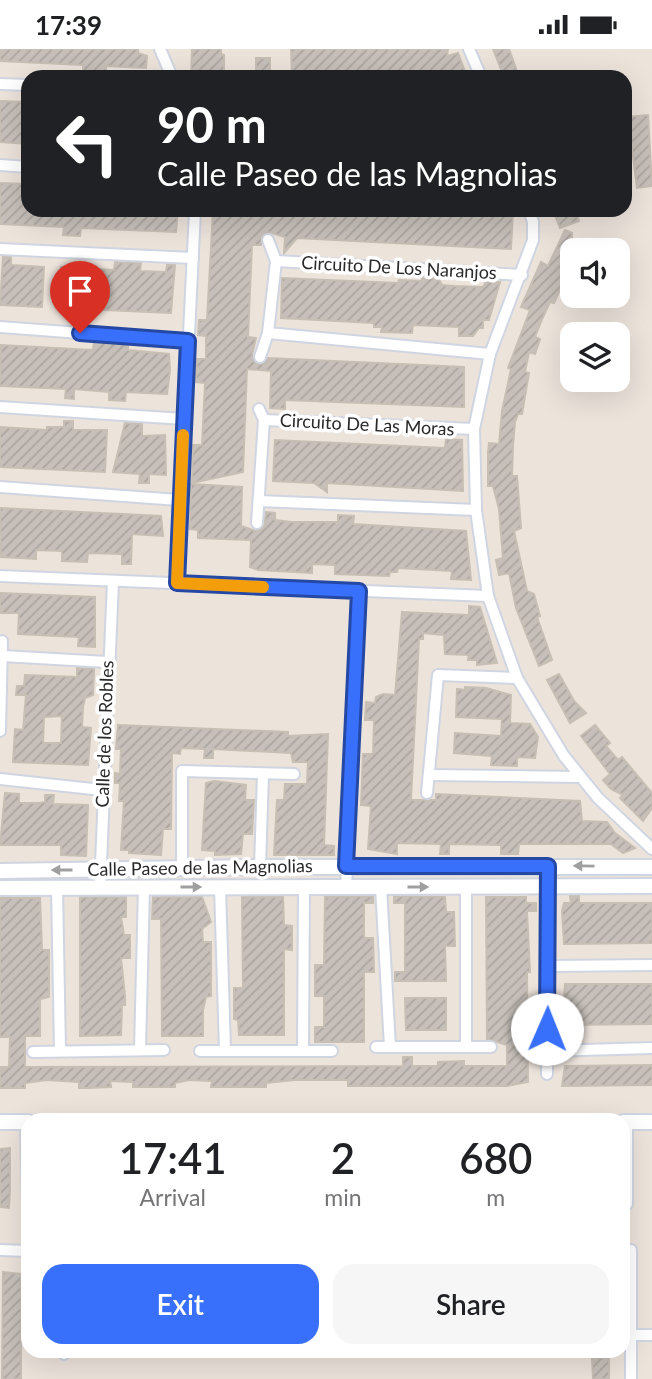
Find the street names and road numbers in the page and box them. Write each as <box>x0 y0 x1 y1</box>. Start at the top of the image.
street label: Circuito De Los Naranjos <box>301 251 498 283</box>
street label: Circuito De Las Moras <box>279 408 455 440</box>
street label: Calle de los Robles <box>90 660 118 808</box>
street label: Calle Paseo de las Magnolias <box>87 854 313 880</box>

